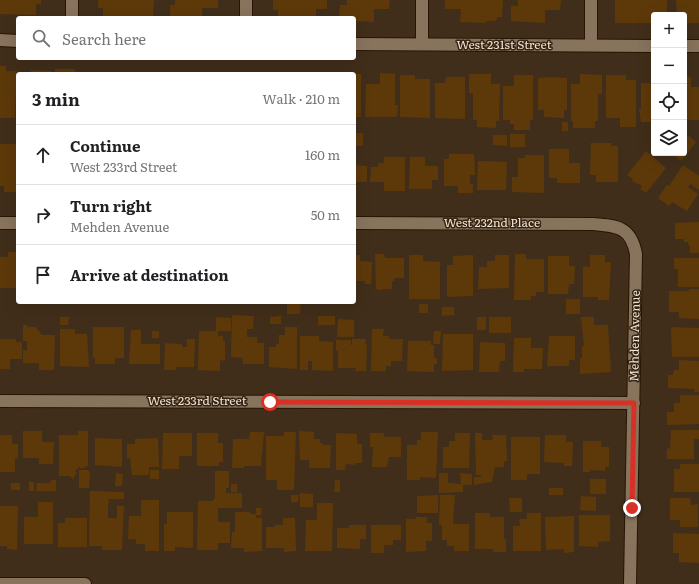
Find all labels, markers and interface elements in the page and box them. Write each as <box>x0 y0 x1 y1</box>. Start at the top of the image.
map controls <box>651 12 687 156</box>
button: + <box>651 12 687 48</box>
search box <box>16 16 356 60</box>
icon: search <box>30 27 52 49</box>
text: Search here <box>62 27 146 50</box>
street label: West 231st Street <box>457 35 552 53</box>
button: − <box>651 48 687 84</box>
button: locate <box>651 84 687 120</box>
text: 3 min <box>32 86 80 111</box>
text: Walk · 210 m <box>263 89 340 108</box>
button: layers <box>651 120 687 156</box>
text: Continue <box>70 134 140 157</box>
icon: ahead <box>32 144 54 166</box>
text: 160 m <box>305 145 340 164</box>
text: West 233rd Street <box>70 157 177 176</box>
text: Turn right <box>70 194 152 217</box>
icon: right <box>32 204 54 226</box>
text: 50 m <box>311 205 340 224</box>
street label: West 232nd Place <box>444 213 540 231</box>
text: Mehden Avenue <box>70 217 169 236</box>
text: Arrive at destination <box>70 263 229 286</box>
icon: arrive <box>32 264 54 286</box>
street label: Mehden Avenue <box>624 290 644 382</box>
street label: West 233rd Street <box>148 391 247 409</box>
route start <box>261 393 279 411</box>
route end <box>623 499 641 517</box>

